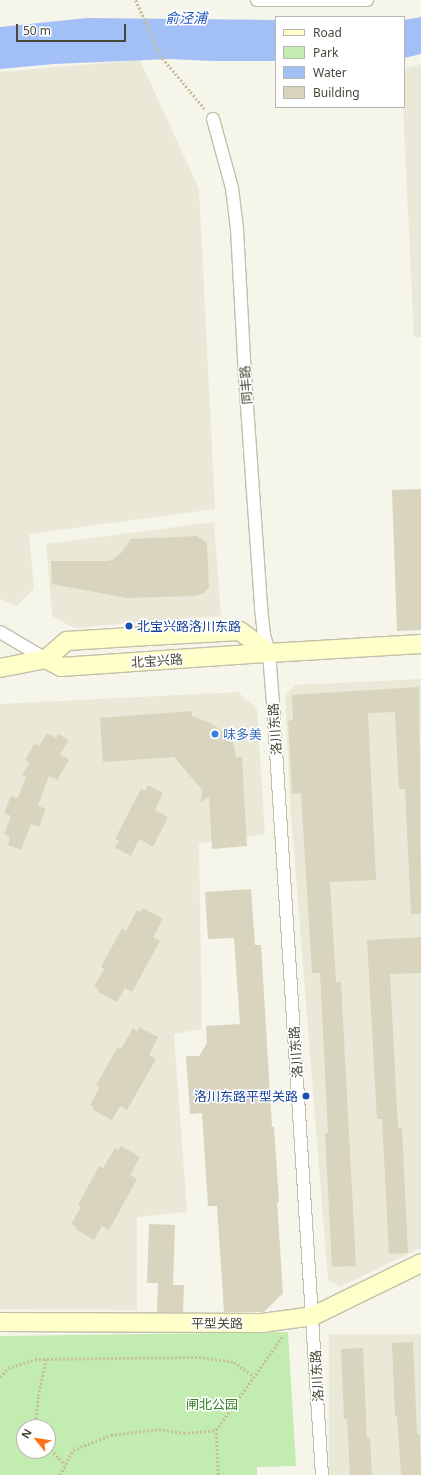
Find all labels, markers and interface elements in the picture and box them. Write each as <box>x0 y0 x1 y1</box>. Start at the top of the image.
water label: 俞泾浦 <box>165 10 207 26</box>
scale bar <box>18 16 128 42</box>
legend <box>275 16 405 108</box>
text: 50 m <box>23 22 51 39</box>
text: Road <box>313 24 342 41</box>
text: Park <box>313 44 338 61</box>
text: Water <box>313 64 347 81</box>
text: Building <box>313 84 360 101</box>
street label: 同丰路 <box>237 365 255 405</box>
place label: 北宝兴路洛川东路 <box>137 618 241 634</box>
marker: 北宝兴路洛川东路 <box>124 621 134 631</box>
street label: 北宝兴路 <box>131 651 183 671</box>
street label: 洛川东路 <box>265 703 285 755</box>
place label: 味多美 <box>223 726 262 742</box>
marker: 味多美 <box>210 729 220 739</box>
street label: 洛川东路 <box>286 1026 306 1078</box>
place label: 洛川东路平型关路 <box>194 1088 298 1104</box>
marker: 洛川东路平型关路 <box>301 1091 311 1101</box>
street label: 平型关路 <box>191 1315 243 1331</box>
street label: 洛川东路 <box>308 1350 326 1402</box>
park label: 闸北公园 <box>186 1396 238 1412</box>
north arrow <box>16 1419 56 1459</box>
text: N <box>17 1426 35 1441</box>

